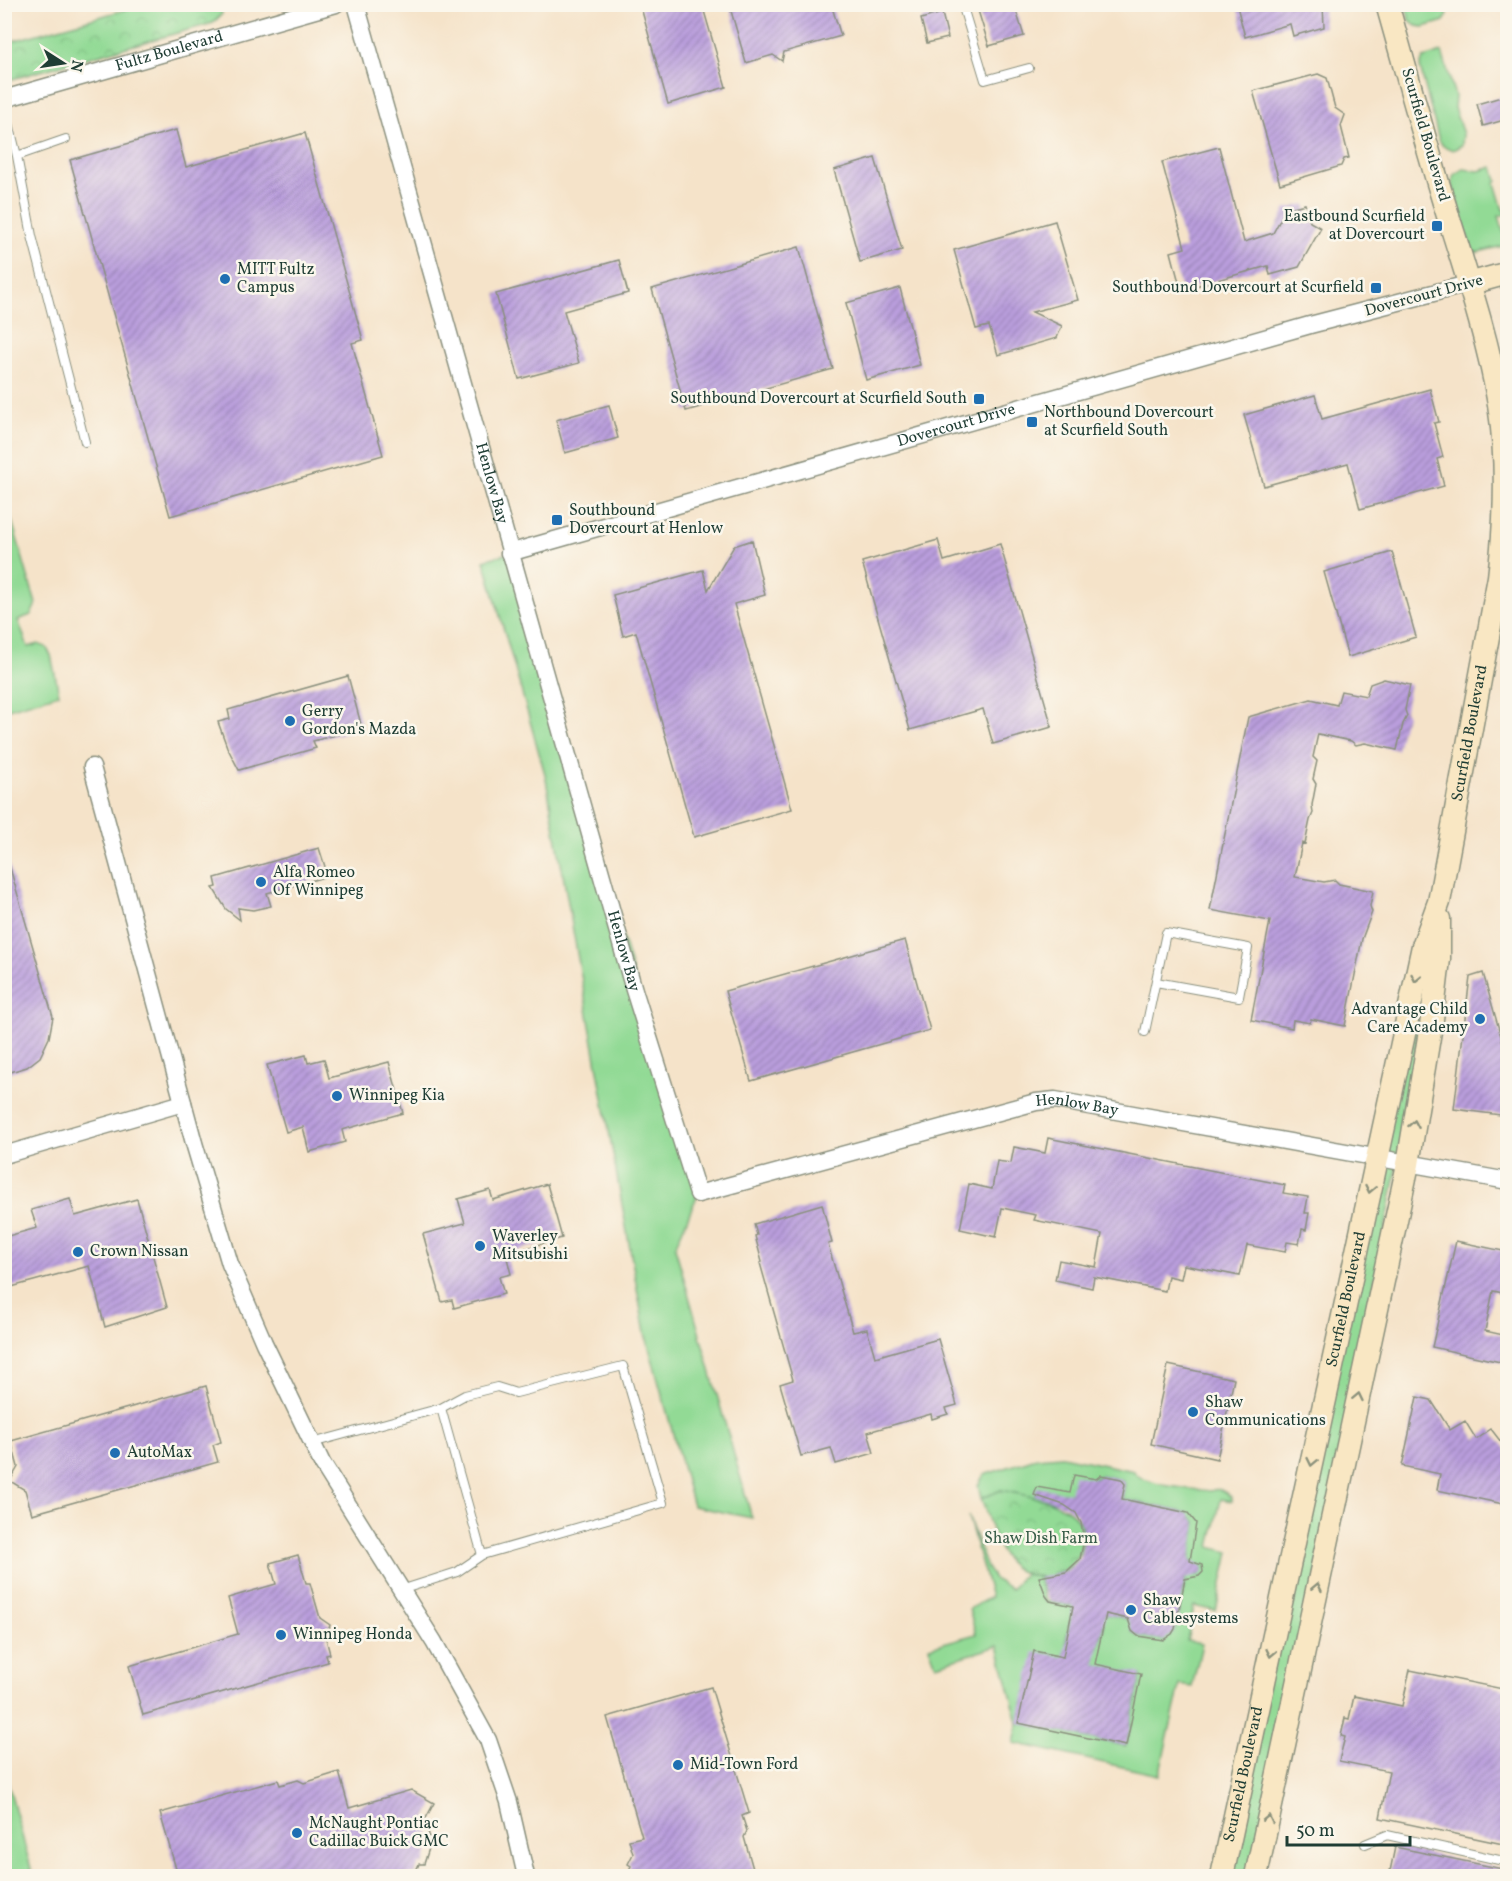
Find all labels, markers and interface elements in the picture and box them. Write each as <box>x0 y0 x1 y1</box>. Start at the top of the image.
street label: Fultz Boulevard <box>113 26 226 78</box>
north arrow <box>33 33 93 93</box>
text: N <box>64 58 88 74</box>
street label: Scurfield Boulevard <box>1395 66 1455 204</box>
place label: Eastbound Scurfield at Dovercourt <box>1284 206 1425 246</box>
marker: Eastbound Scurfield at Dovercourt <box>1430 219 1444 233</box>
place label: MITT Fultz Campus <box>237 259 315 299</box>
street label: Dovercourt Drive <box>1362 270 1486 322</box>
marker: MITT Fultz Campus <box>218 272 232 286</box>
place label: Southbound Dovercourt at Scurfield <box>1112 277 1364 299</box>
marker: Southbound Dovercourt at Scurfield <box>1369 281 1383 295</box>
place label: Southbound Dovercourt at Scurfield South <box>670 388 967 410</box>
marker: Southbound Dovercourt at Scurfield South <box>972 392 986 406</box>
street label: Dovercourt Drive <box>895 398 1018 453</box>
place label: Northbound Dovercourt at Scurfield South <box>1044 402 1214 442</box>
marker: Northbound Dovercourt at Scurfield South <box>1025 415 1039 429</box>
street label: Henlow Bay <box>469 440 513 527</box>
place label: Southbound Dovercourt at Henlow <box>569 500 724 540</box>
marker: Southbound Dovercourt at Henlow <box>550 513 564 527</box>
street label: Scurfield Boulevard <box>1447 663 1494 803</box>
place label: Gerry Gordon's Mazda <box>302 701 416 741</box>
marker: Gerry Gordon's Mazda <box>283 714 297 728</box>
place label: Alfa Romeo Of Winnipeg <box>273 862 364 902</box>
marker: Alfa Romeo Of Winnipeg <box>254 875 268 889</box>
street label: Henlow Bay <box>601 908 645 995</box>
one-way arrow <box>1411 973 1424 983</box>
place label: Advantage Child Care Academy <box>1351 999 1468 1039</box>
marker: Advantage Child Care Academy <box>1473 1012 1487 1026</box>
place label: Winnipeg Kia <box>349 1085 445 1107</box>
marker: Winnipeg Kia <box>330 1089 344 1103</box>
street label: Henlow Bay <box>1035 1089 1120 1122</box>
one-way arrow <box>1408 1119 1420 1128</box>
one-way arrow <box>1364 1184 1377 1194</box>
place label: Waverley Mitsubishi <box>492 1226 568 1266</box>
street label: Scurfield Boulevard <box>1321 1229 1372 1369</box>
marker: Waverley Mitsubishi <box>473 1239 487 1253</box>
place label: Crown Nissan <box>90 1241 189 1263</box>
marker: Crown Nissan <box>71 1245 85 1259</box>
place label: Shaw Communications <box>1205 1392 1326 1432</box>
one-way arrow <box>1351 1392 1364 1402</box>
marker: Shaw Communications <box>1186 1405 1200 1419</box>
place label: AutoMax <box>127 1442 192 1464</box>
marker: AutoMax <box>108 1446 122 1460</box>
one-way arrow <box>1306 1457 1319 1467</box>
park label: Shaw Dish Farm <box>984 1528 1098 1550</box>
one-way arrow <box>1310 1583 1323 1593</box>
place label: Shaw Cablesystems <box>1143 1590 1239 1630</box>
marker: Shaw Cablesystems <box>1124 1603 1138 1617</box>
place label: Winnipeg Honda <box>293 1624 413 1646</box>
marker: Winnipeg Honda <box>274 1628 288 1642</box>
one-way arrow <box>1265 1647 1278 1657</box>
street label: Scurfield Boulevard <box>1219 1704 1269 1844</box>
place label: Mid-Town Ford <box>690 1754 798 1776</box>
marker: Mid-Town Ford <box>671 1758 685 1772</box>
scale bar <box>1287 1809 1410 1847</box>
place label: McNaught Pontiac Cadillac Buick GMC <box>309 1813 449 1853</box>
one-way arrow <box>1261 1815 1274 1825</box>
text: 50 m <box>1296 1819 1335 1844</box>
marker: McNaught Pontiac Cadillac Buick GMC <box>290 1826 304 1840</box>

